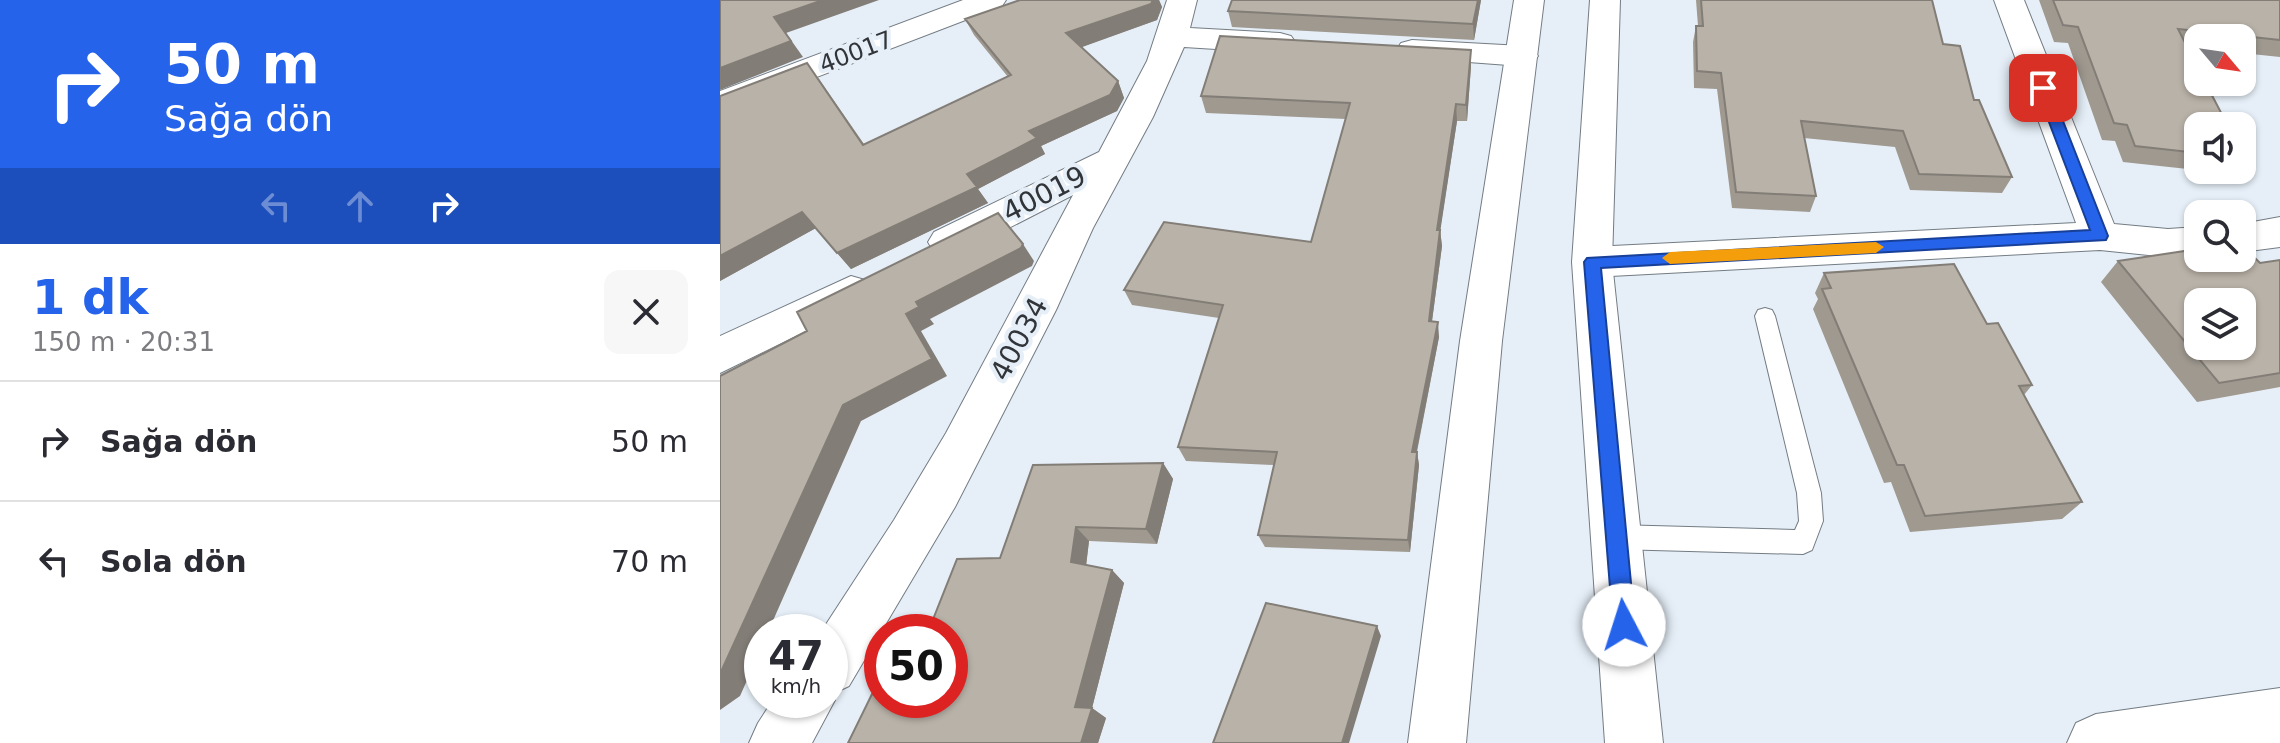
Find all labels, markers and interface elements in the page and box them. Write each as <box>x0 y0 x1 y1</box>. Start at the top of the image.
north arrow <box>2184 24 2256 96</box>
map controls <box>2184 24 2256 360</box>
street label: 40017 <box>815 25 897 79</box>
text: 50 m <box>164 31 320 96</box>
icon: right <box>32 32 136 136</box>
pin <box>2009 54 2077 122</box>
icon: arrive <box>2021 66 2065 110</box>
text: Sağa dön <box>164 98 333 139</box>
button: sound <box>2184 112 2256 184</box>
street label: 40019 <box>997 159 1091 229</box>
icon: left <box>254 184 298 228</box>
icon: ahead <box>338 184 382 228</box>
icon: right <box>422 184 466 228</box>
button: search <box>2184 200 2256 272</box>
text: 1 dk <box>32 269 148 325</box>
button: close <box>604 270 688 354</box>
button: layers <box>2184 288 2256 360</box>
street label: 40034 <box>984 292 1054 386</box>
text: 150 m · 20:31 <box>32 327 215 357</box>
icon: right <box>32 419 76 463</box>
text: Sağa dön <box>100 424 257 459</box>
text: 50 m <box>611 424 688 459</box>
icon: left <box>32 539 76 583</box>
text: Sola dön <box>100 544 247 579</box>
text: 70 m <box>611 544 688 579</box>
position arrow <box>1582 583 1666 667</box>
speed limit sign: 50 <box>864 614 968 718</box>
text: 47 <box>768 633 824 679</box>
text: km/h <box>771 674 821 698</box>

